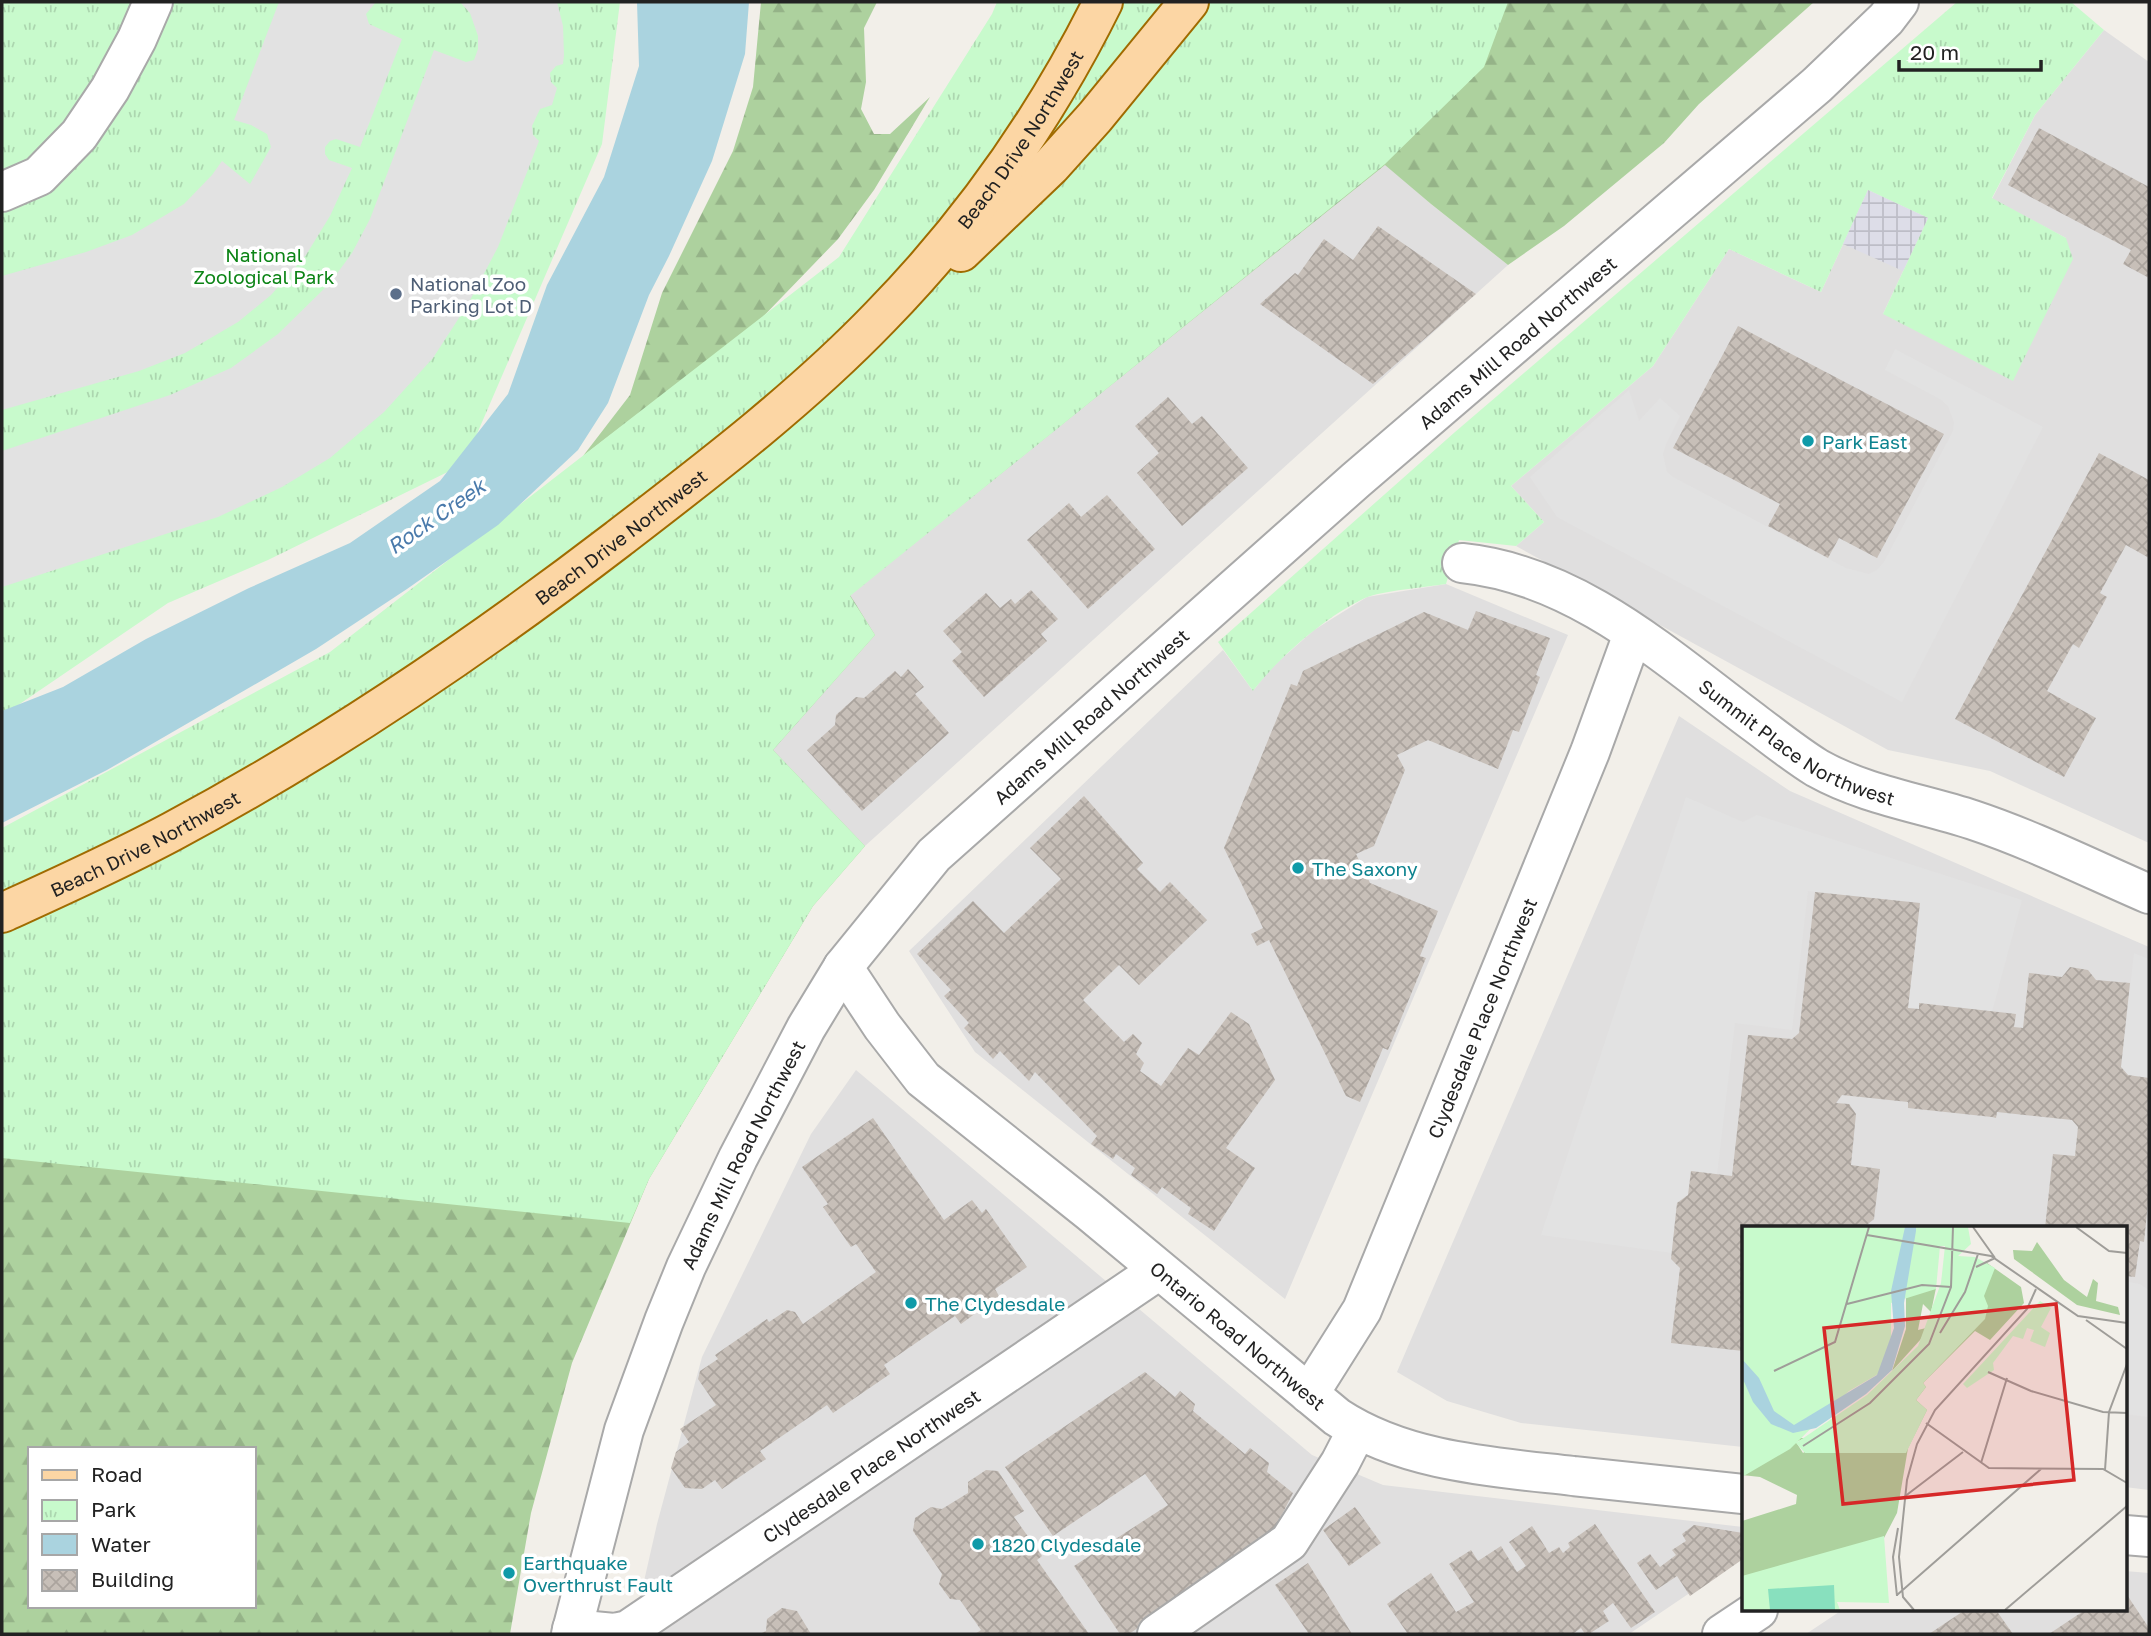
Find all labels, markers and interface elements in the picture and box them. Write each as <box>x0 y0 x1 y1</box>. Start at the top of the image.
scale bar <box>1899 28 2041 72</box>
text: 20 m <box>1910 39 1959 65</box>
street label: Beach Drive Northwest <box>952 46 1087 233</box>
park label: National Zoological Park <box>194 243 335 288</box>
street label: Adams Mill Road Northwest <box>1414 251 1621 433</box>
place label: National Zoo Parking Lot D <box>410 272 532 317</box>
marker: National Zoo Parking Lot D <box>388 286 404 302</box>
place label: Park East <box>1822 430 1908 453</box>
marker: Park East <box>1800 433 1816 449</box>
street label: Beach Drive Northwest <box>530 464 711 609</box>
water label: Rock Creek <box>382 472 492 559</box>
street label: Adams Mill Road Northwest <box>989 623 1193 808</box>
street label: Summit Place Northwest <box>1695 673 1898 809</box>
street label: Beach Drive Northwest <box>46 785 244 901</box>
place label: The Saxony <box>1312 857 1418 880</box>
marker: The Saxony <box>1290 860 1306 876</box>
street label: Clydesdale Place Northwest <box>1422 894 1541 1142</box>
street label: Adams Mill Road Northwest <box>675 1036 809 1273</box>
inset map <box>1742 1226 2126 1612</box>
street label: Ontario Road Northwest <box>1146 1256 1331 1414</box>
place label: The Clydesdale <box>925 1292 1065 1315</box>
marker: The Clydesdale <box>903 1295 919 1311</box>
street label: Clydesdale Place Northwest <box>758 1383 984 1547</box>
legend <box>28 1447 256 1608</box>
text: Road <box>91 1461 142 1487</box>
text: Park <box>91 1496 137 1522</box>
text: Water <box>91 1531 151 1557</box>
place label: 1820 Clydesdale <box>992 1533 1141 1556</box>
marker: 1820 Clydesdale <box>970 1536 986 1552</box>
place label: Earthquake Overthrust Fault <box>523 1551 673 1596</box>
marker: Earthquake Overthrust Fault <box>501 1565 517 1581</box>
text: Building <box>91 1566 174 1592</box>

